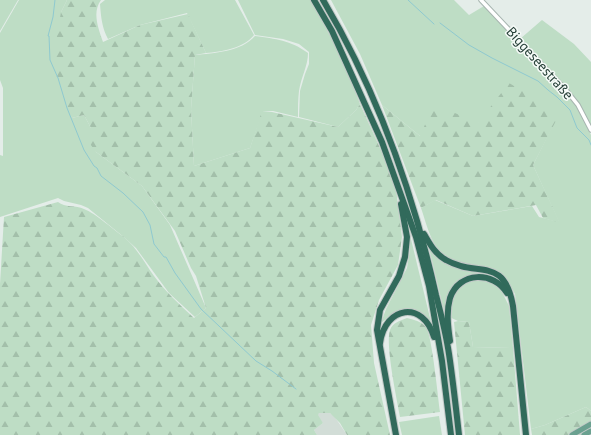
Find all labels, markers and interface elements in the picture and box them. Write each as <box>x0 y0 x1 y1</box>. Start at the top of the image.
street label: Biggeseestraße <box>503 23 577 103</box>

